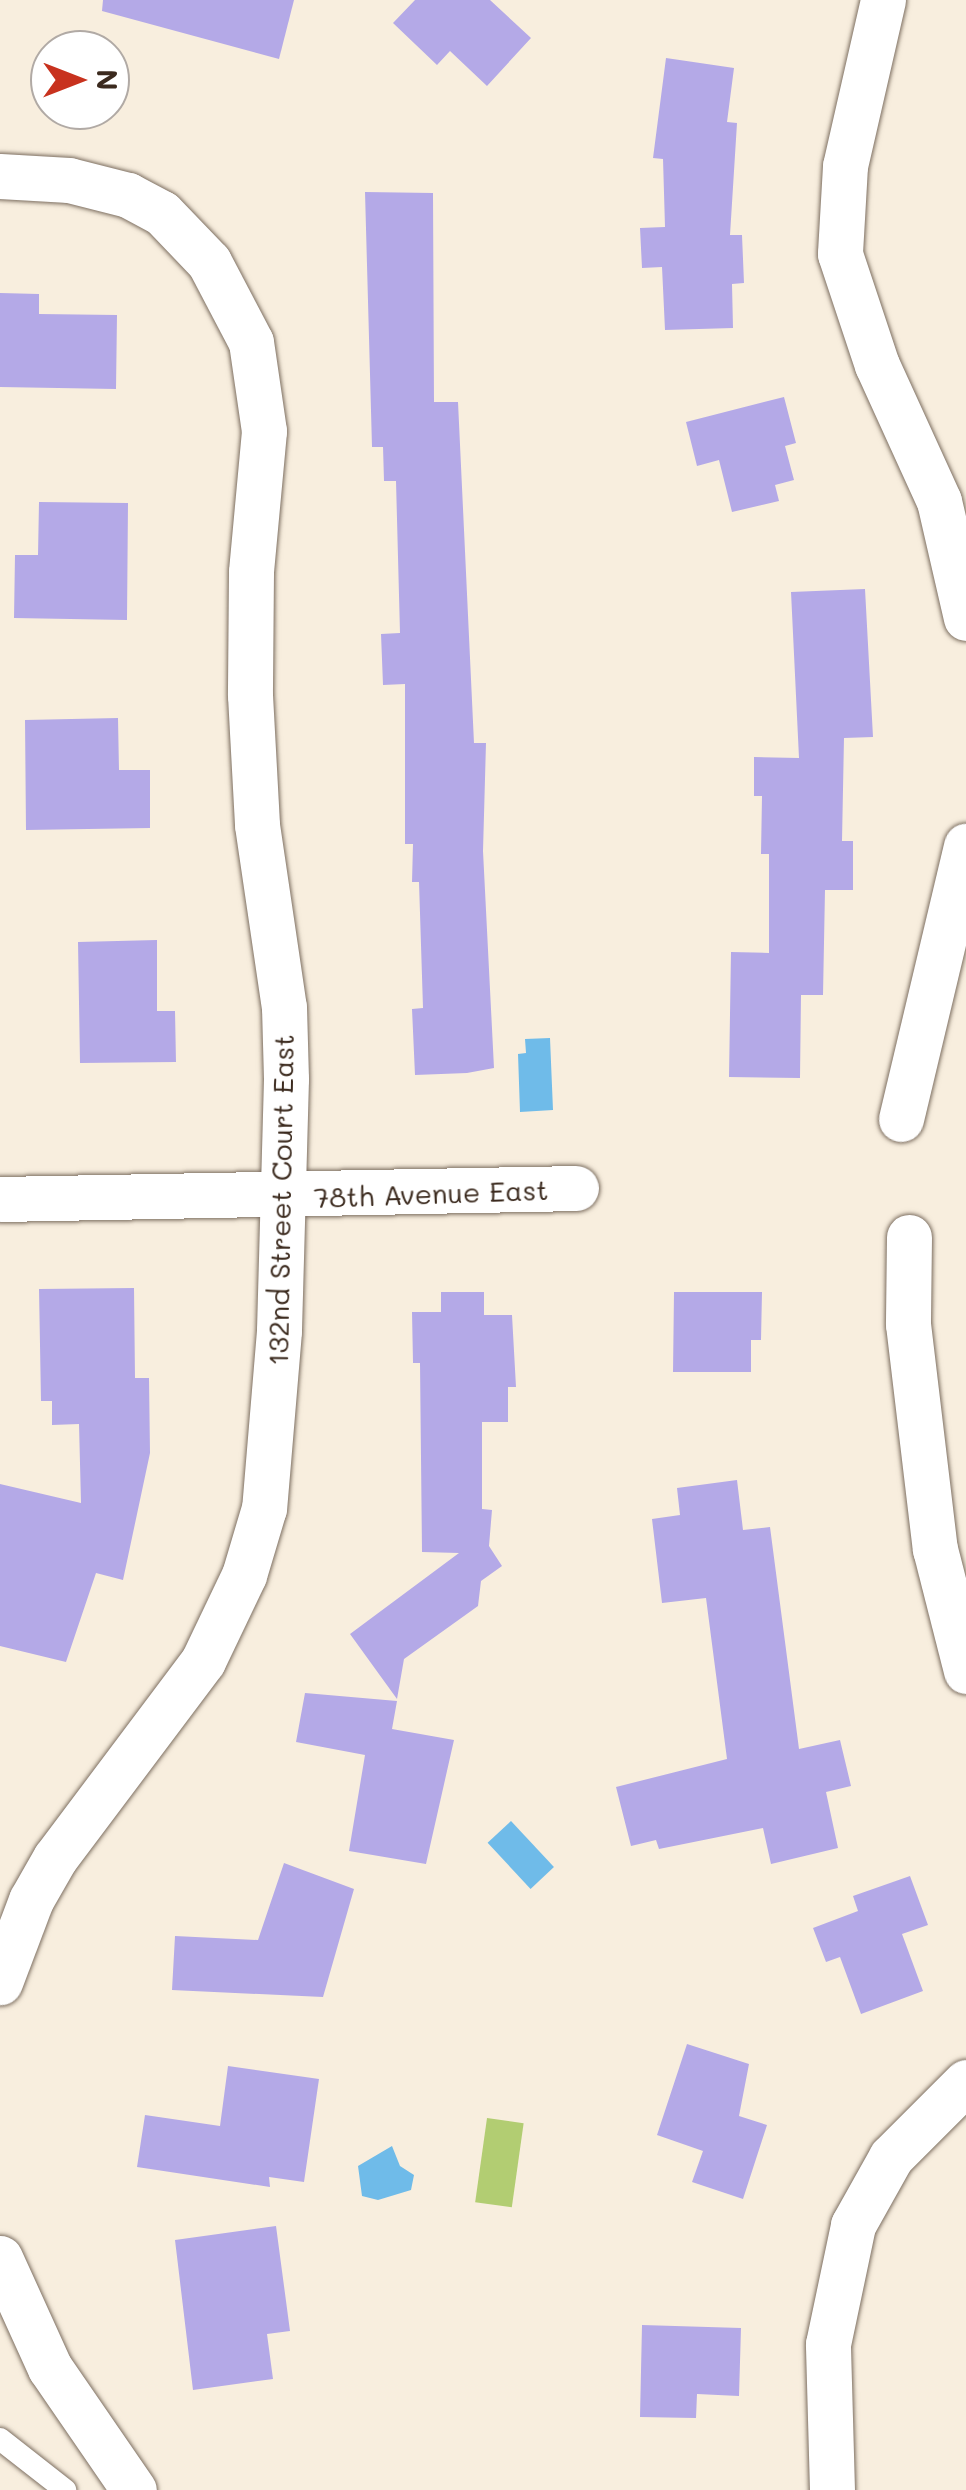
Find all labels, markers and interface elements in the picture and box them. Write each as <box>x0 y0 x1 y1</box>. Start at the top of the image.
north arrow <box>30 30 130 130</box>
text: N <box>90 69 126 91</box>
street label: 132nd Street Court East <box>260 1034 300 1366</box>
street label: 78th Avenue East <box>313 1172 549 1214</box>

